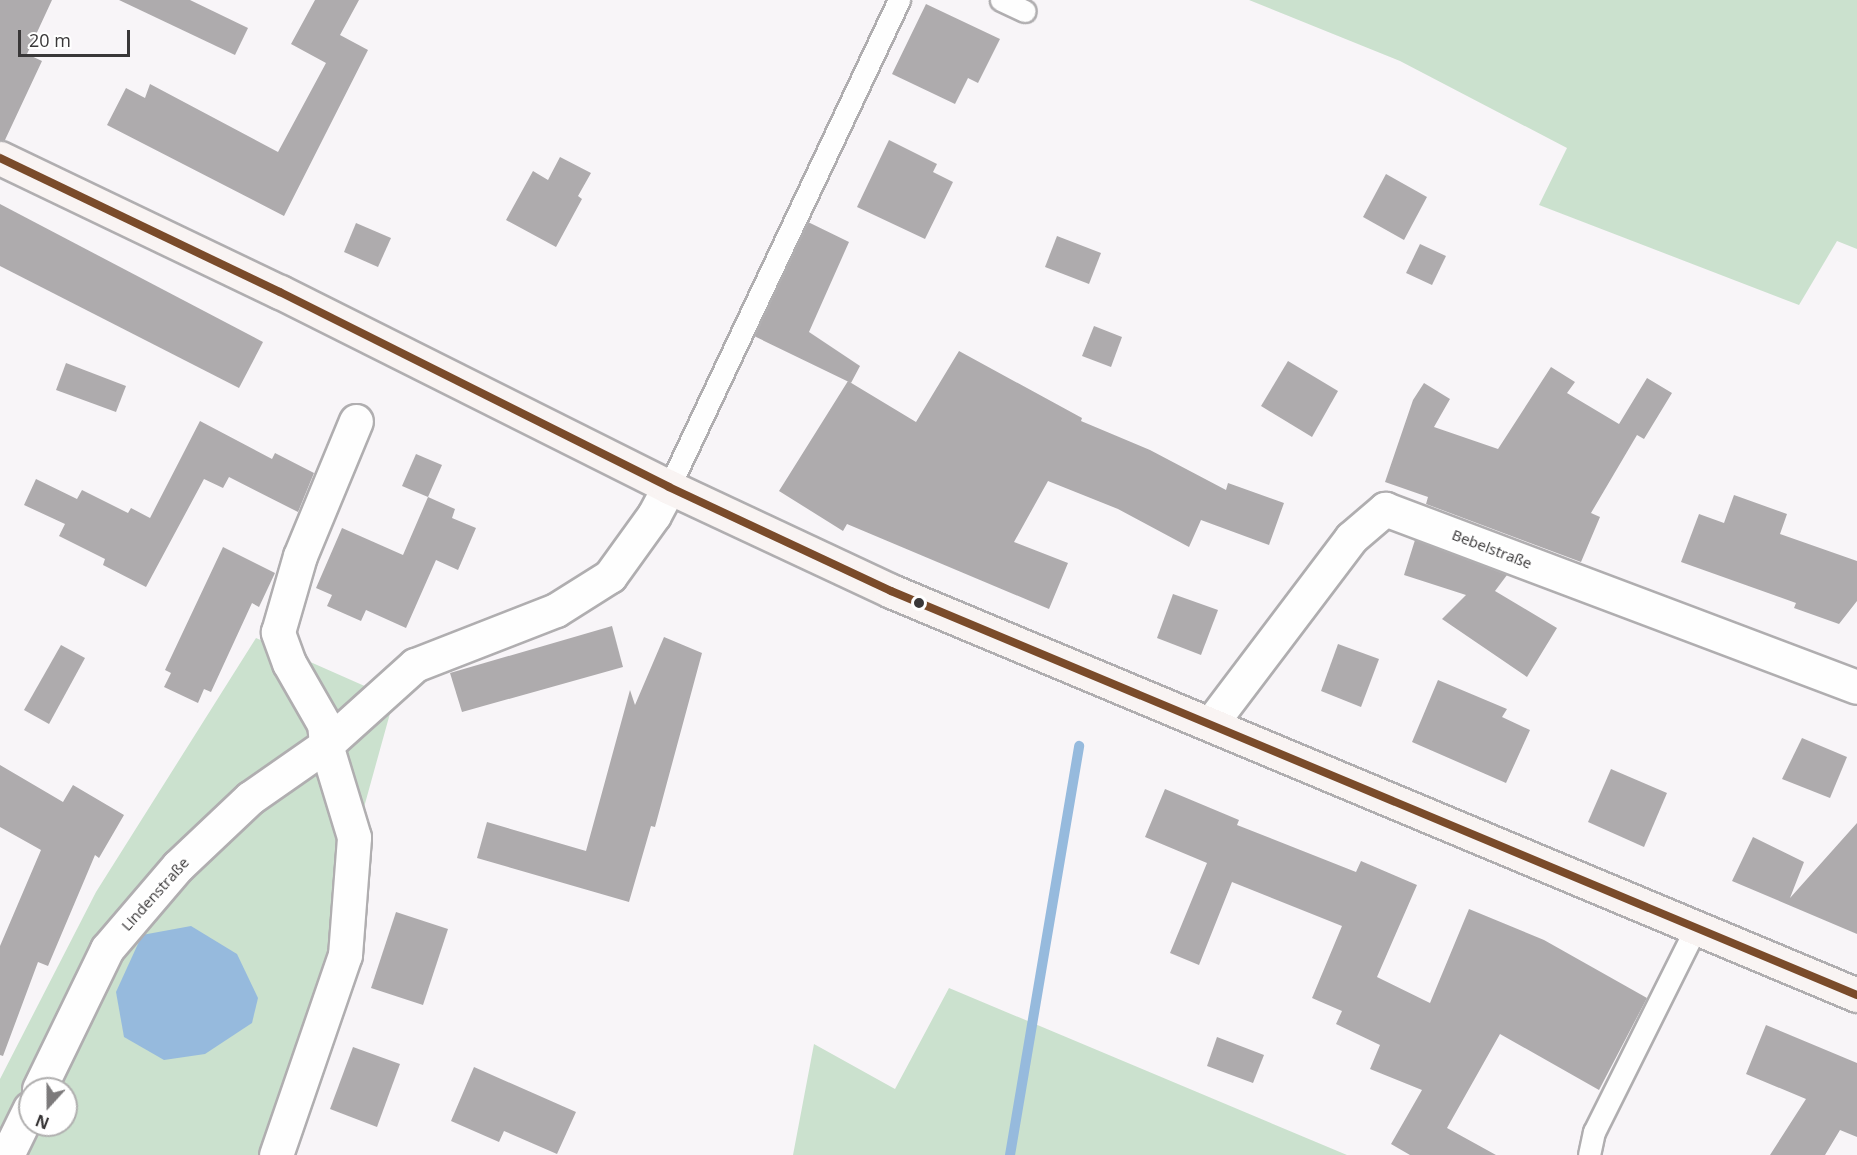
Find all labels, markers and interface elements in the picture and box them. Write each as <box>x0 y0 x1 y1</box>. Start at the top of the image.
scale bar <box>21 18 134 56</box>
text: 20 m <box>29 28 71 52</box>
street label: Bebelstraße <box>1449 526 1535 572</box>
unlabelled marker <box>913 597 925 609</box>
street label: Lindenstraße <box>117 854 193 934</box>
north arrow <box>18 1077 78 1137</box>
text: N <box>32 1109 52 1135</box>

